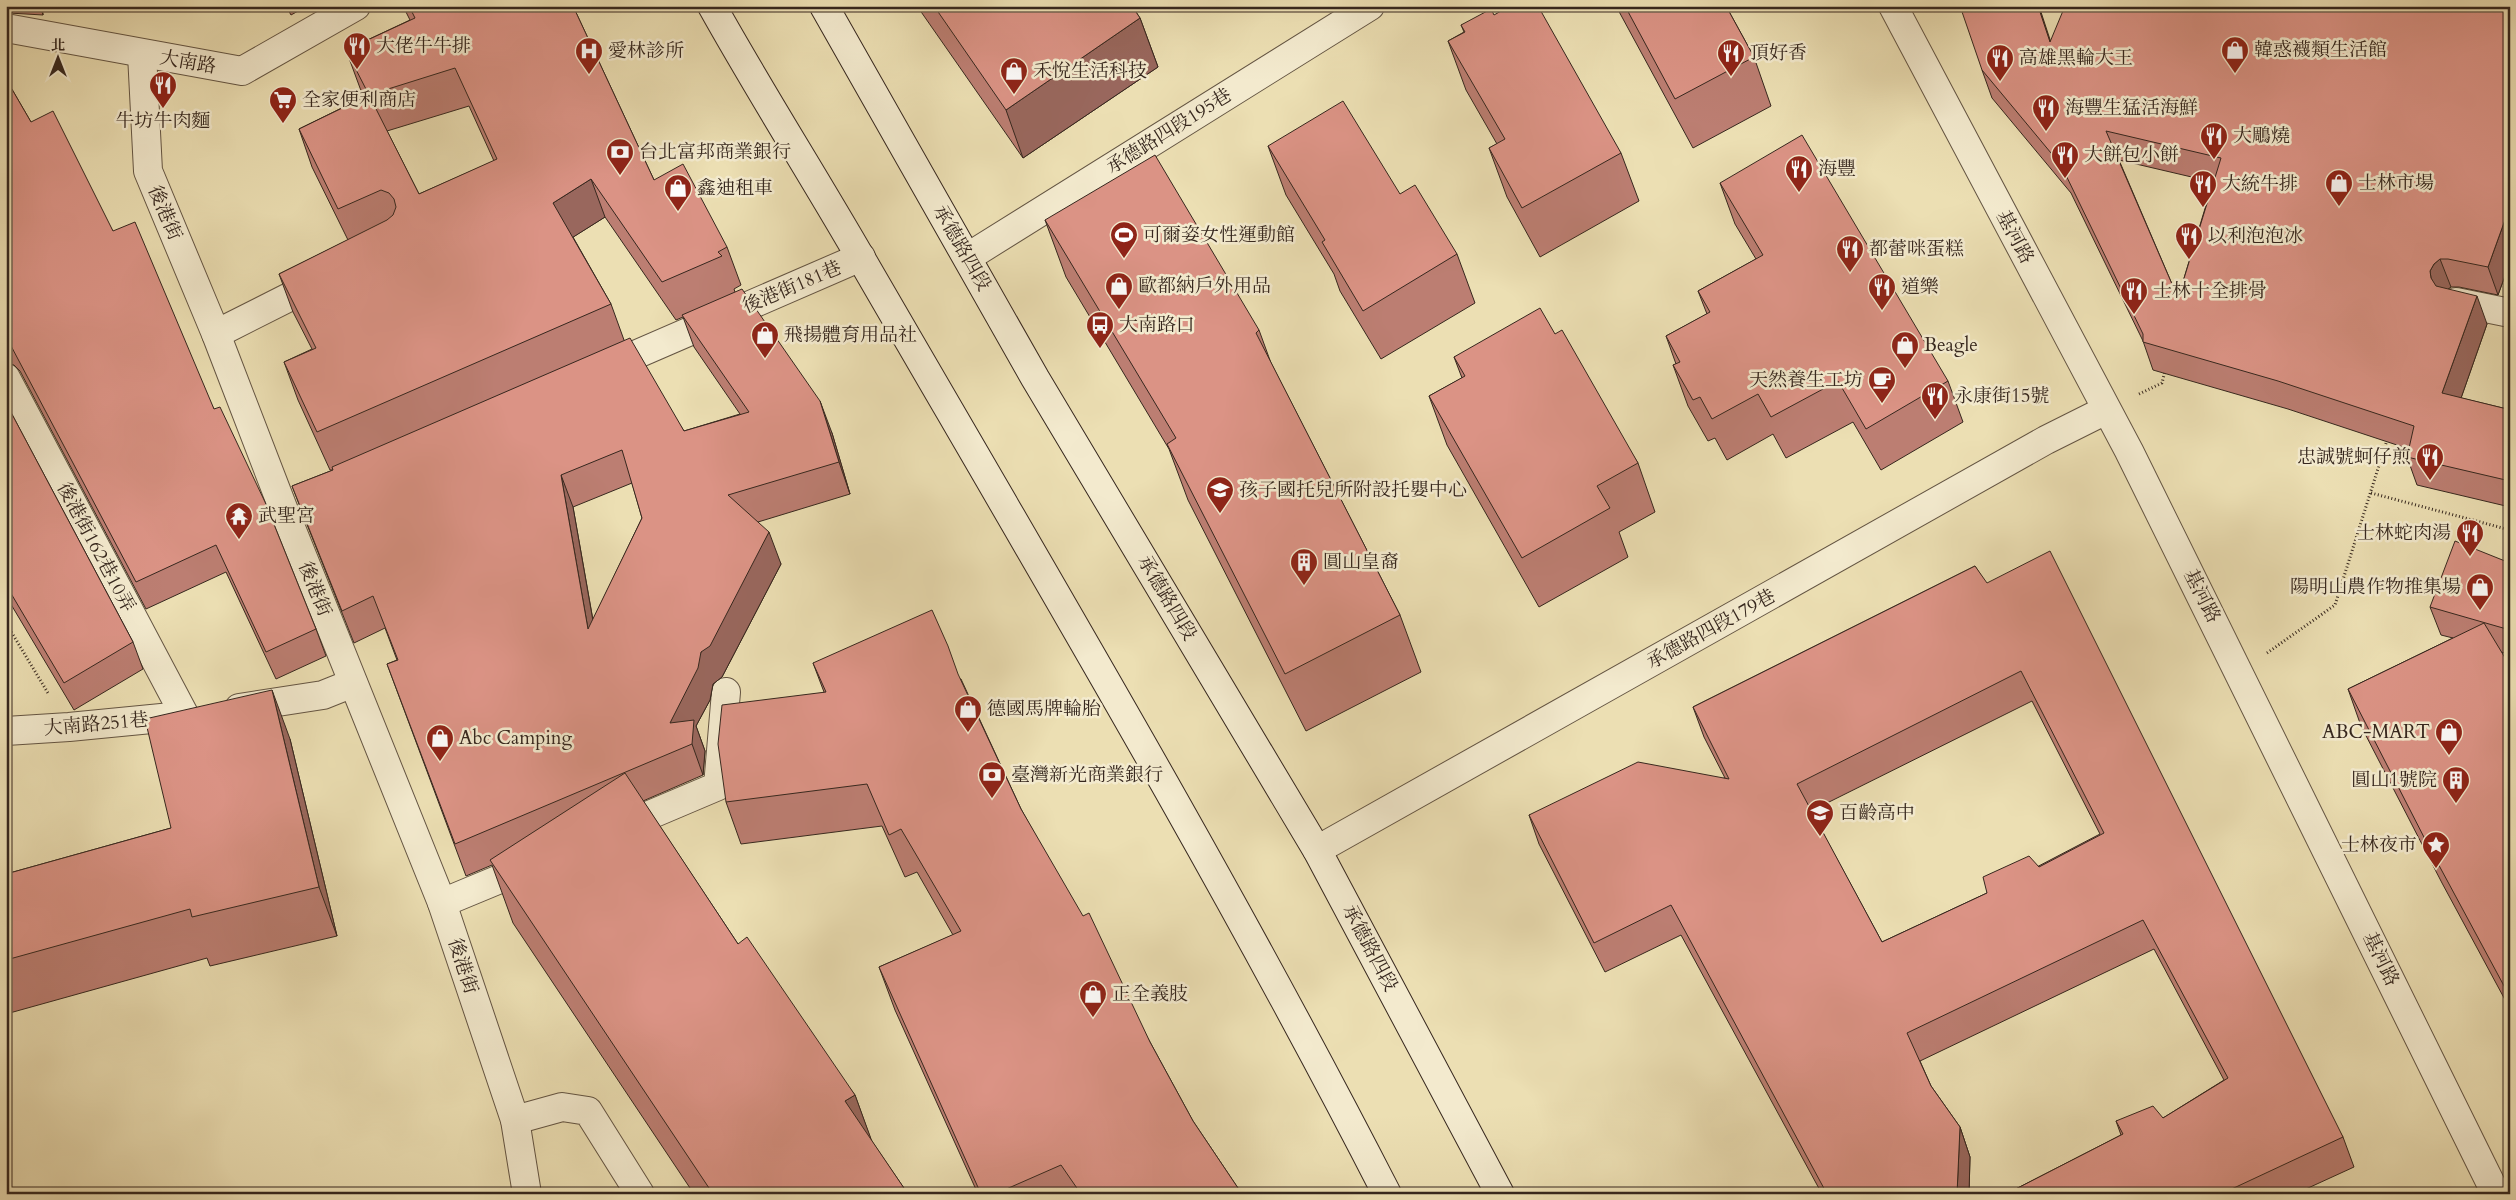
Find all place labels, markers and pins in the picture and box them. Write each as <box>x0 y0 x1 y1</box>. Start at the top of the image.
restaurant icon: 大佬牛牛排 <box>342 31 372 70</box>
place label: 大佬牛牛排 <box>376 33 471 59</box>
shop icon: 韓惑襪類生活館 <box>2220 35 2250 74</box>
hospital icon: 愛林診所 <box>574 36 604 75</box>
place label: 韓惑襪類生活館 <box>2254 37 2387 63</box>
place label: 愛林診所 <box>608 38 684 64</box>
restaurant icon: 頂好香 <box>1716 38 1746 77</box>
place label: 頂好香 <box>1750 40 1807 66</box>
restaurant icon: 高雄黑輪大王 <box>1985 43 2015 82</box>
place label: 高雄黑輪大王 <box>2019 45 2133 71</box>
shop icon: 禾悅生活科技 <box>999 56 1029 95</box>
place label: 禾悅生活科技 <box>1033 58 1147 84</box>
restaurant icon: 牛坊牛肉麵 <box>148 70 178 109</box>
supermarket icon: 全家便利商店 <box>268 85 298 124</box>
place label: 全家便利商店 <box>302 87 416 113</box>
restaurant icon: 海豐生猛活海鮮 <box>2031 93 2061 132</box>
place label: 海豐生猛活海鮮 <box>2065 95 2198 121</box>
place label: 牛坊牛肉麵 <box>115 108 211 134</box>
restaurant icon: 大鵰燒 <box>2199 121 2229 160</box>
place label: 大鵰燒 <box>2233 123 2290 149</box>
bank icon: 台北富邦商業銀行 <box>605 137 635 176</box>
place label: 台北富邦商業銀行 <box>639 139 791 165</box>
restaurant icon: 大餅包小餅 <box>2050 140 2080 179</box>
place label: 大餅包小餅 <box>2084 142 2179 168</box>
restaurant icon: 海豐 <box>1784 154 1814 193</box>
place label: 海豐 <box>1818 156 1856 182</box>
shop icon: 士林市場 <box>2324 168 2354 207</box>
restaurant icon: 大統牛排 <box>2188 169 2218 208</box>
place label: 士林市場 <box>2358 170 2434 196</box>
place label: 大統牛排 <box>2222 171 2298 197</box>
shop icon: 鑫迪租車 <box>663 173 693 212</box>
place label: 鑫迪租車 <box>697 175 773 201</box>
sports icon: 可爾姿女性運動館 <box>1109 220 1139 259</box>
restaurant icon: 以利泡泡冰 <box>2174 221 2204 260</box>
place label: 可爾姿女性運動館 <box>1143 222 1295 248</box>
place label: 以利泡泡冰 <box>2208 223 2303 249</box>
restaurant icon: 都蕾咪蛋糕 <box>1835 234 1865 273</box>
place label: 都蕾咪蛋糕 <box>1869 236 1964 262</box>
shop icon: 歐都納戶外用品 <box>1104 271 1134 310</box>
restaurant icon: 道樂 <box>1867 272 1897 311</box>
place label: 歐都納戶外用品 <box>1138 273 1271 299</box>
place label: 道樂 <box>1901 274 1939 300</box>
restaurant icon: 士林十全排骨 <box>2119 276 2149 315</box>
place label: 士林十全排骨 <box>2153 278 2267 304</box>
bus stop icon: 大南路口 <box>1085 310 1115 349</box>
place label: 大南路口 <box>1119 312 1195 338</box>
shop icon: 飛揚體育用品社 <box>750 320 780 359</box>
place label: 飛揚體育用品社 <box>784 322 917 348</box>
shop icon: Beagle <box>1890 330 1920 369</box>
place label: Beagle <box>1924 332 1978 358</box>
cafe icon: 天然養生工坊 <box>1867 365 1897 404</box>
place label: 天然養生工坊 <box>1749 367 1863 393</box>
restaurant icon: 永康街15號 <box>1920 381 1950 420</box>
place label: 永康街15號 <box>1954 383 2049 409</box>
restaurant icon: 忠誠號蚵仔煎 <box>2415 442 2445 481</box>
place label: 忠誠號蚵仔煎 <box>2297 444 2411 470</box>
school or university icon: 孩子國托兒所附設托嬰中心 <box>1205 475 1235 514</box>
place label: 孩子國托兒所附設托嬰中心 <box>1239 477 1467 503</box>
temple icon: 武聖宮 <box>224 501 254 540</box>
place label: 武聖宮 <box>258 503 315 529</box>
restaurant icon: 士林蛇肉湯 <box>2455 518 2485 557</box>
place label: 士林蛇肉湯 <box>2356 520 2451 546</box>
building icon: 圓山皇裔 <box>1289 547 1319 586</box>
place label: 圓山皇裔 <box>1323 549 1399 575</box>
shop icon: 陽明山農作物推集場 <box>2465 572 2495 611</box>
place label: 陽明山農作物推集場 <box>2290 574 2461 600</box>
shop icon: 德國馬牌輪胎 <box>953 694 983 733</box>
place label: 德國馬牌輪胎 <box>987 696 1101 722</box>
shop icon: ABC-MART <box>2434 717 2464 756</box>
place label: ABC-MART <box>2322 719 2430 745</box>
shop icon: Abc Camping <box>425 723 455 762</box>
place label: Abc Camping <box>459 725 573 751</box>
bank icon: 臺灣新光商業銀行 <box>977 760 1007 799</box>
place label: 臺灣新光商業銀行 <box>1011 762 1163 788</box>
building icon: 圓山1號院 <box>2441 765 2471 804</box>
place label: 圓山1號院 <box>2351 767 2437 793</box>
school or university icon: 百齡高中 <box>1805 798 1835 837</box>
place label: 百齡高中 <box>1839 800 1915 826</box>
place icon: 士林夜市 <box>2421 830 2451 869</box>
place label: 士林夜市 <box>2341 832 2417 858</box>
shop icon: 正全義肢 <box>1078 979 1108 1018</box>
place label: 正全義肢 <box>1112 981 1188 1007</box>

